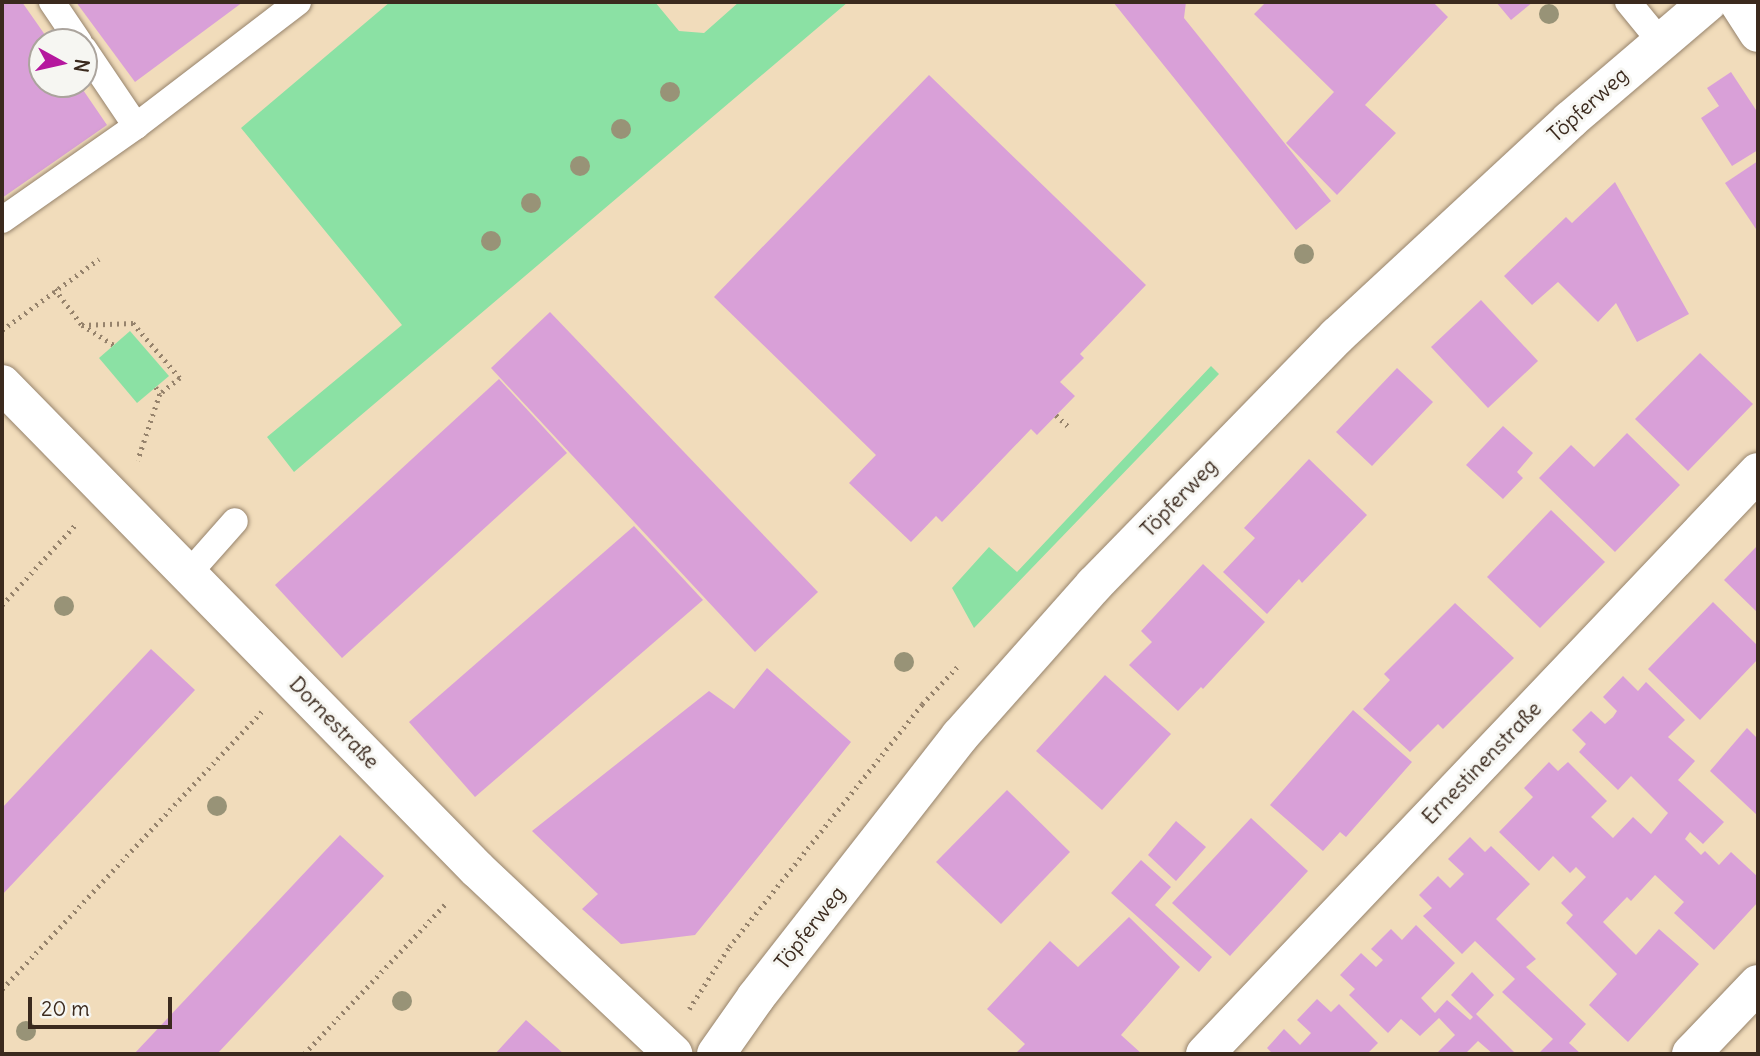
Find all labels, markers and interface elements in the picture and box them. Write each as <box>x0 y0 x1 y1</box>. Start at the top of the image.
north arrow <box>28 28 98 98</box>
text: N <box>69 57 95 74</box>
street label: Töpferweg <box>1543 63 1633 147</box>
street label: Töpferweg <box>1136 454 1222 542</box>
street label: Dornestraße <box>284 672 384 774</box>
street label: Ernestinenstraße <box>1417 696 1547 830</box>
street label: Töpferweg <box>770 881 850 975</box>
scale bar <box>32 982 175 1026</box>
text: 20 m <box>41 995 90 1022</box>

